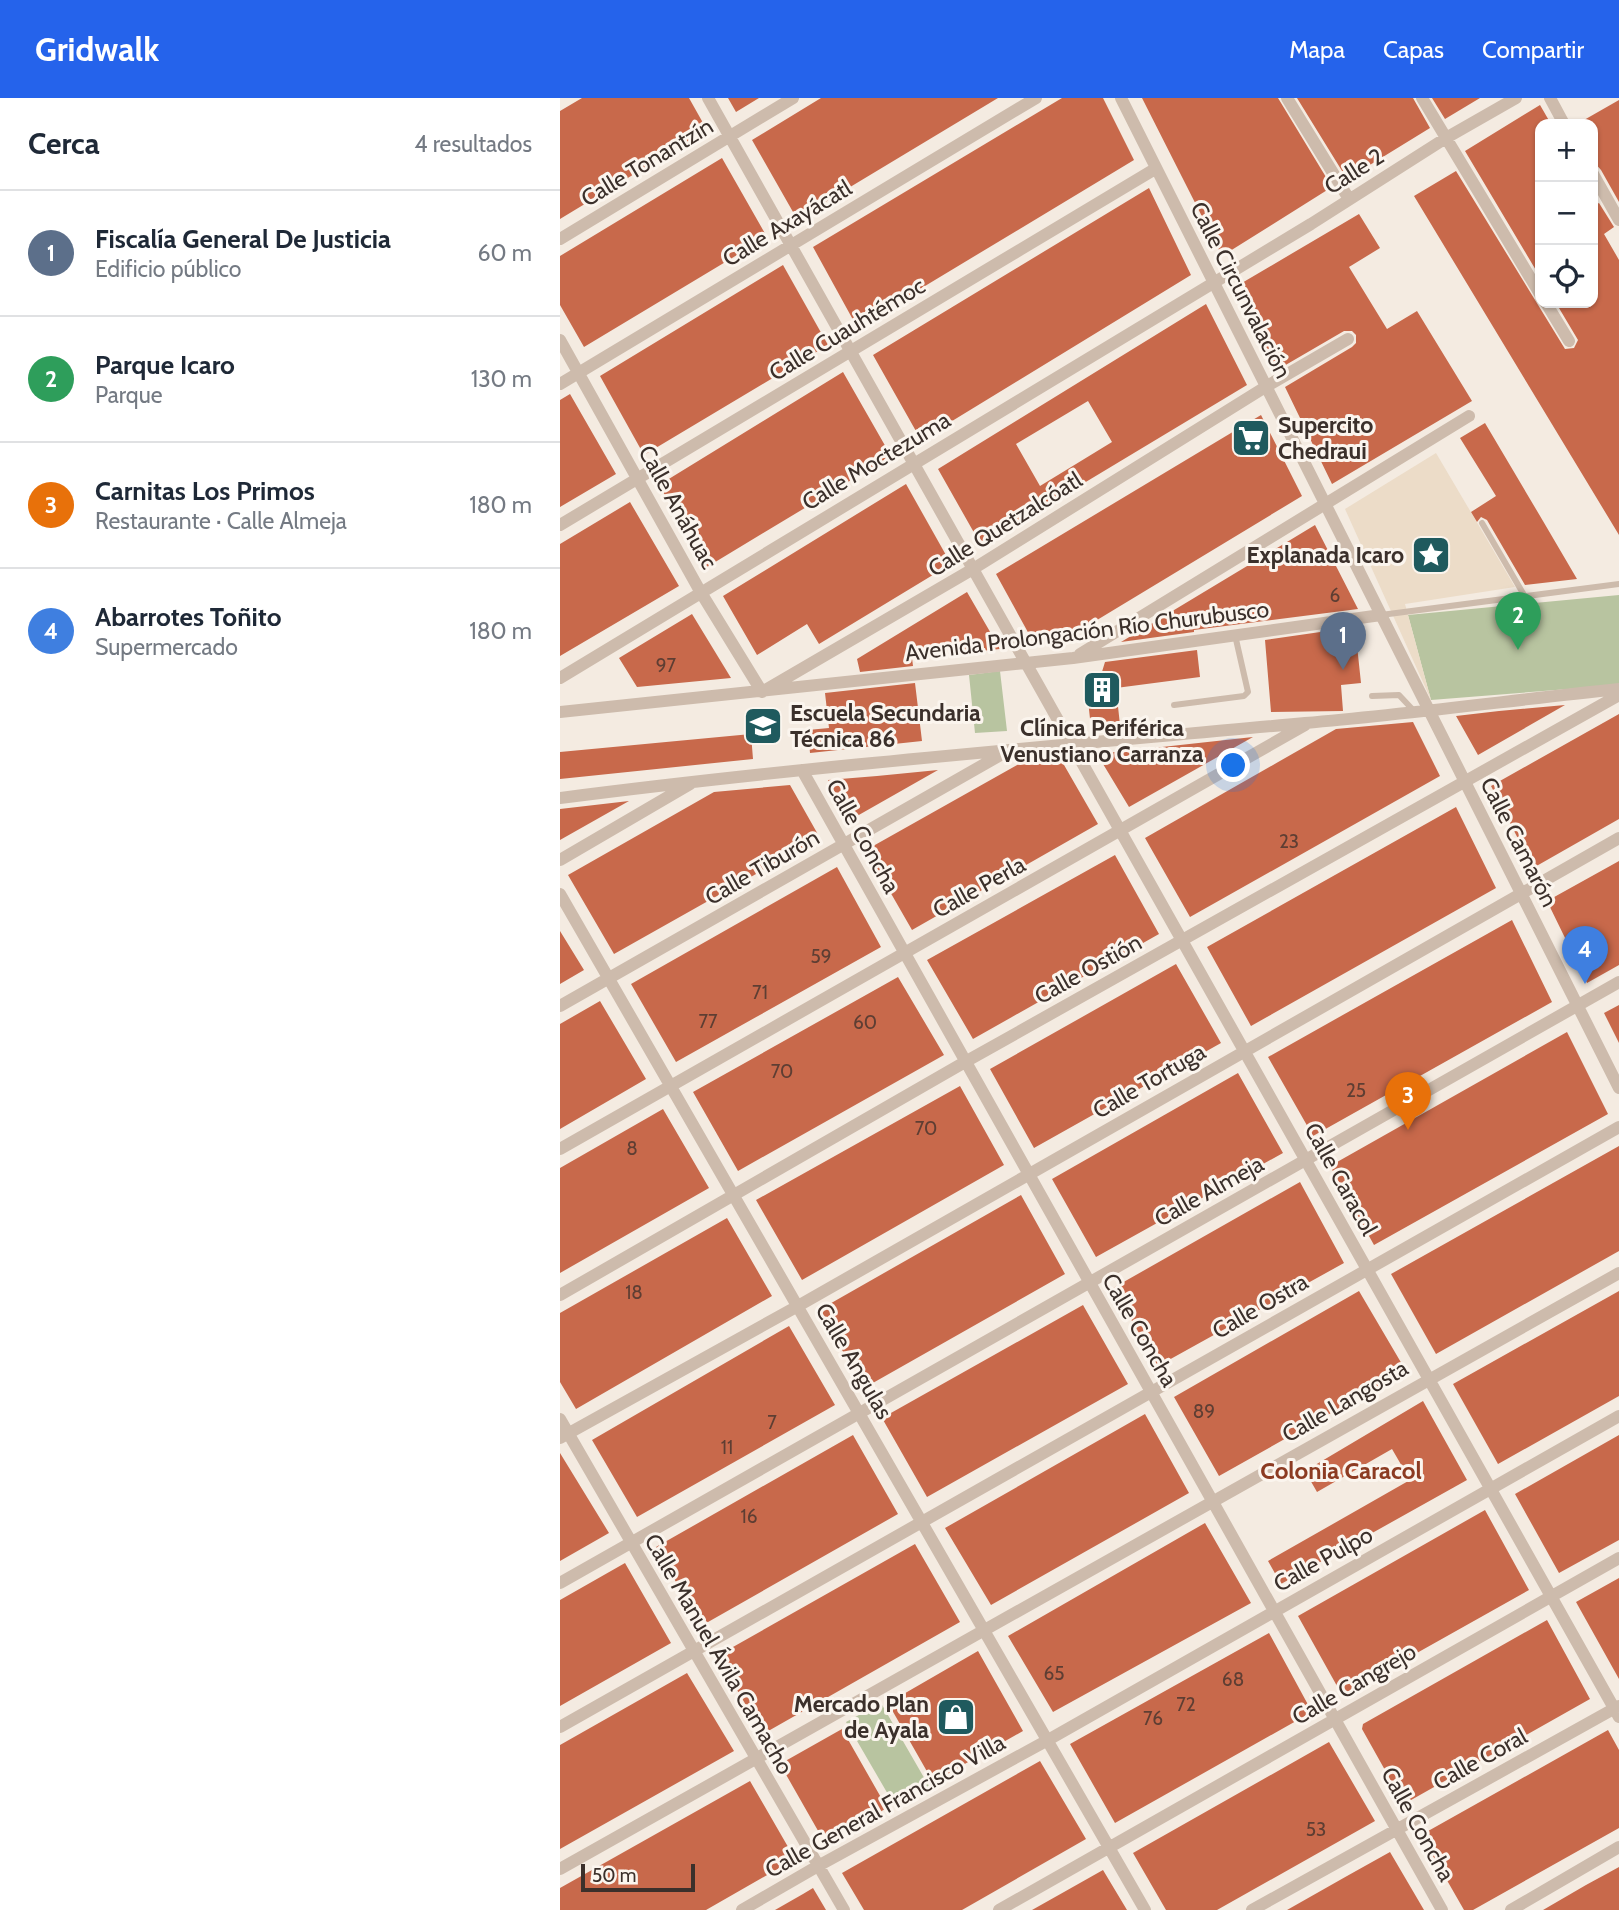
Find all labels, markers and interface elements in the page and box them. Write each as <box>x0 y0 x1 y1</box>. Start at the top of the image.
text: Gridwalk <box>35 29 159 69</box>
text: Mapa <box>1289 35 1345 64</box>
text: Capas <box>1383 35 1444 64</box>
text: Compartir <box>1482 35 1584 64</box>
street label: Calle Tonantzín <box>576 112 718 212</box>
map controls <box>1535 119 1598 308</box>
button: + <box>1535 119 1598 182</box>
text: Cerca <box>28 125 100 162</box>
text: 4 resultados <box>414 130 532 158</box>
street label: Calle 2 <box>1319 142 1389 200</box>
street label: Calle Axayácatl <box>717 173 857 272</box>
button: − <box>1535 182 1598 245</box>
street label: Calle Circunvalación <box>1184 197 1298 383</box>
text: Fiscalía General De Justicia <box>95 223 391 255</box>
text: 1 <box>47 239 55 267</box>
text: 60 m <box>478 239 532 267</box>
button: locate <box>1535 245 1598 308</box>
text: Edificio público <box>95 255 242 283</box>
street label: Calle Cuauhtémoc <box>764 271 930 387</box>
text: Parque Icaro <box>95 349 235 381</box>
text: 2 <box>45 365 57 393</box>
text: 130 m <box>471 365 532 393</box>
text: Parque <box>95 381 162 409</box>
street label: Calle Moctezuma <box>797 406 955 516</box>
place label: Supercito Chedraui <box>1278 411 1373 465</box>
supermarket icon: Supercito Chedraui <box>1230 417 1272 459</box>
street label: Calle Anáhuac <box>633 440 723 574</box>
street label: Calle Quetzalcóatl <box>923 465 1088 583</box>
text: Carnitas Los Primos <box>95 475 315 507</box>
text: 3 <box>45 491 57 519</box>
text: 180 m <box>469 491 532 519</box>
text: Restaurante · Calle Almeja <box>95 507 347 535</box>
place icon: Explanada Icaro <box>1410 534 1452 576</box>
place label: Explanada Icaro <box>1246 541 1404 569</box>
house number: 6 <box>1330 584 1340 607</box>
pin: 2 <box>1495 592 1541 650</box>
street label: Avenida Prolongación Río Churubusco <box>903 595 1271 667</box>
text: Abarrotes Toñito <box>95 601 282 633</box>
pin: 1 <box>1320 612 1366 670</box>
text: 4 <box>44 617 58 645</box>
text: 180 m <box>469 617 532 645</box>
text: Supermercado <box>95 633 238 661</box>
house number: 97 <box>656 654 677 677</box>
building icon: Clínica Periférica Venustiano Carranza <box>1081 669 1123 711</box>
place label: Escuela Secundaria Técnica 86 <box>790 699 981 753</box>
school or university icon: Escuela Secundaria Técnica 86 <box>742 705 784 747</box>
place label: Clínica Periférica Venustiano Carranza <box>1001 714 1204 768</box>
your location <box>1216 748 1250 782</box>
street label: Calle Camarón <box>1474 772 1564 912</box>
street label: Calle Concha <box>820 774 906 898</box>
street label: Calle Tiburón <box>700 823 824 911</box>
house number: 23 <box>1279 830 1299 853</box>
street label: Calle Perla <box>928 850 1030 924</box>
pin: 4 <box>1562 926 1608 984</box>
street label: Calle Ostión <box>1030 928 1146 1010</box>
house number: 59 <box>810 945 832 968</box>
house number: 71 <box>752 981 768 1004</box>
house number: 77 <box>698 1010 718 1033</box>
house number: 60 <box>853 1011 877 1034</box>
street label: Calle Tortuga <box>1088 1037 1210 1125</box>
house number: 70 <box>771 1060 793 1083</box>
pin: 3 <box>1385 1072 1431 1130</box>
house number: 25 <box>1346 1079 1366 1102</box>
house number: 70 <box>915 1117 937 1140</box>
street label: Calle Caracol <box>1299 1118 1384 1241</box>
house number: 8 <box>626 1137 638 1160</box>
street label: Calle Almeja <box>1150 1150 1268 1232</box>
street label: Calle Ostra <box>1207 1267 1313 1345</box>
street label: Calle Concha <box>1096 1268 1184 1392</box>
house number: 18 <box>625 1281 643 1304</box>
street label: Calle Angulas <box>810 1298 898 1424</box>
street label: Calle Langosta <box>1277 1354 1413 1448</box>
house number: 89 <box>1193 1400 1215 1423</box>
house number: 7 <box>767 1411 777 1434</box>
house number: 11 <box>721 1436 733 1459</box>
district label: Colonia Caracol <box>1260 1456 1422 1485</box>
house number: 16 <box>741 1505 758 1528</box>
street label: Calle Pulpo <box>1269 1520 1377 1598</box>
street label: Calle Manuel Ávila Camacho <box>639 1528 800 1779</box>
street label: Calle Cangrejo <box>1287 1637 1421 1731</box>
house number: 65 <box>1043 1662 1065 1685</box>
house number: 68 <box>1222 1668 1244 1691</box>
place label: Mercado Plan de Ayala <box>794 1690 930 1744</box>
house number: 72 <box>1176 1693 1196 1716</box>
shop icon: Mercado Plan de Ayala <box>935 1696 977 1738</box>
house number: 76 <box>1143 1707 1163 1730</box>
street label: Calle Coral <box>1428 1722 1532 1796</box>
street label: Calle General Francisco Villa <box>760 1728 1010 1884</box>
street label: Calle Concha <box>1375 1762 1461 1886</box>
house number: 53 <box>1306 1818 1326 1841</box>
scale bar <box>581 1861 695 1893</box>
text: 50 m <box>592 1864 636 1887</box>

